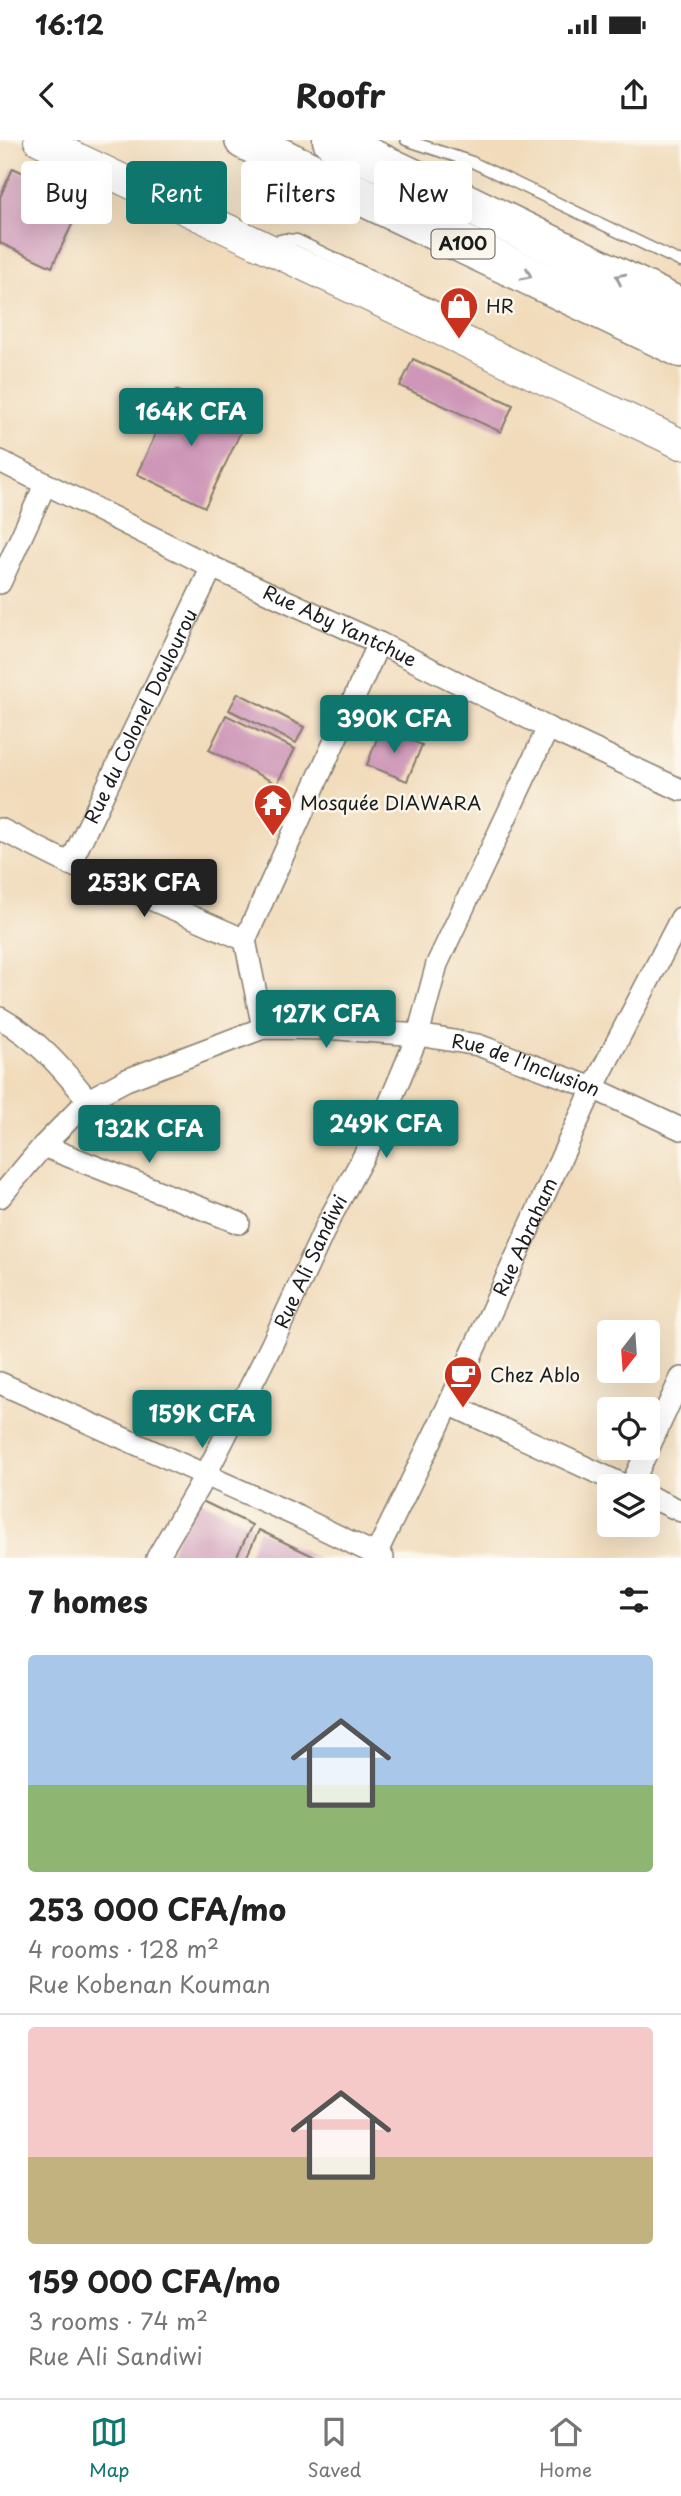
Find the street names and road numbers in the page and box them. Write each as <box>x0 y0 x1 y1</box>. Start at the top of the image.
road number: A100 <box>432 230 494 259</box>
street label: Rue Aby Yantchue <box>259 577 422 673</box>
street label: Rue du Colonel Doulourou <box>76 604 203 828</box>
street label: Rue de l'Inclusion <box>450 1026 605 1103</box>
street label: Rue Abraham <box>485 1173 563 1300</box>
street label: Rue Ali Sandiwi <box>266 1189 353 1332</box>

